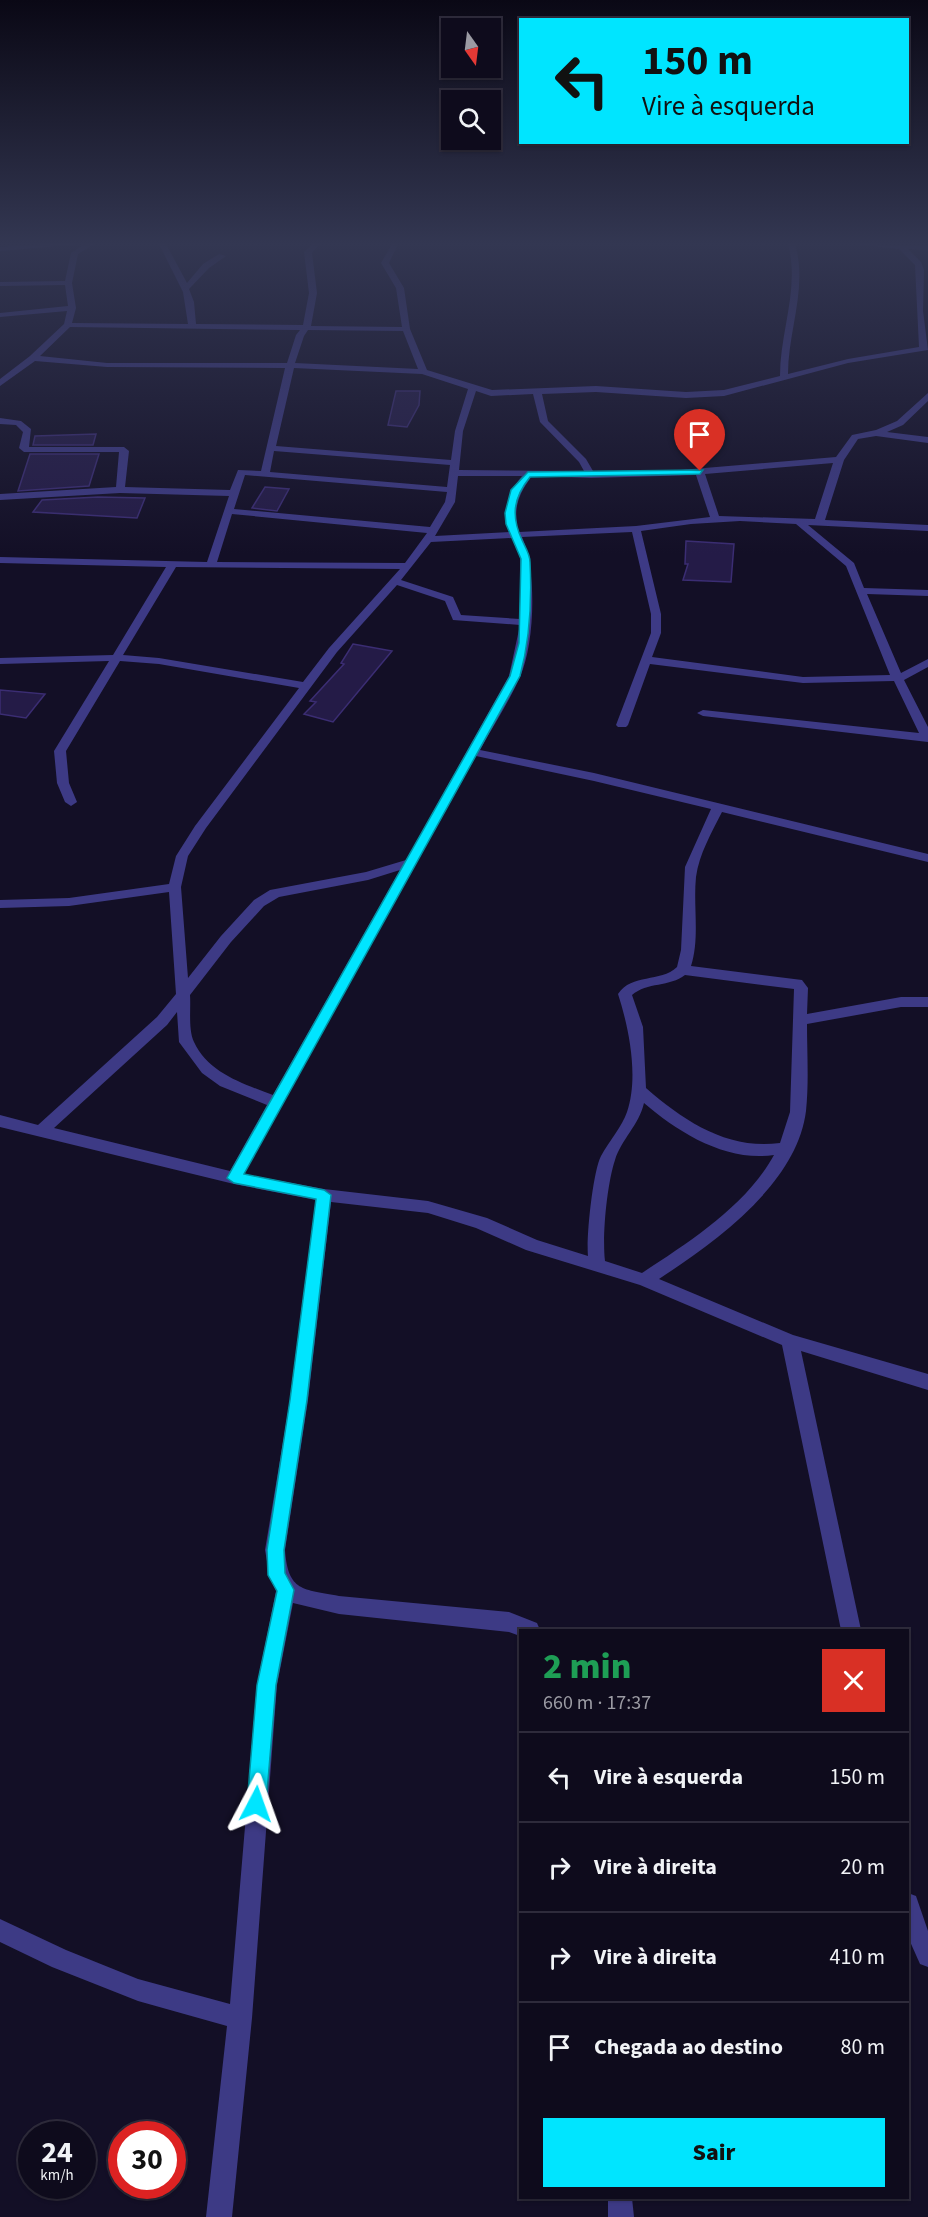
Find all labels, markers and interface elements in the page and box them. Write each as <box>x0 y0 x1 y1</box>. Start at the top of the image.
north arrow <box>441 18 501 78</box>
map controls <box>441 18 501 150</box>
text: 150 m <box>642 31 753 91</box>
icon: left <box>543 42 621 120</box>
text: Vire à esquerda <box>642 87 815 126</box>
button: search <box>441 90 501 150</box>
pin <box>674 409 725 471</box>
icon: arrive <box>683 418 716 451</box>
text: 2 min <box>543 1641 631 1692</box>
button: close <box>822 1649 885 1712</box>
text: 660 m · 17:37 <box>543 1689 651 1717</box>
icon: left <box>543 1761 576 1794</box>
text: Vire à esquerda <box>594 1761 743 1793</box>
text: 150 m <box>830 1761 885 1793</box>
position arrow <box>224 1772 288 1836</box>
icon: right <box>543 1851 576 1884</box>
text: Vire à direita <box>594 1851 717 1883</box>
text: 20 m <box>840 1851 885 1883</box>
icon: right <box>543 1941 576 1974</box>
text: Vire à direita <box>594 1941 717 1973</box>
text: 410 m <box>830 1941 885 1973</box>
icon: arrive <box>543 2031 576 2064</box>
text: Chegada ao destino <box>594 2031 783 2063</box>
text: 80 m <box>840 2031 885 2063</box>
button: Sair <box>543 2118 885 2187</box>
speed limit sign: 30 <box>108 2121 186 2199</box>
text: 24 <box>41 2131 73 2174</box>
text: km/h <box>40 2165 74 2186</box>

